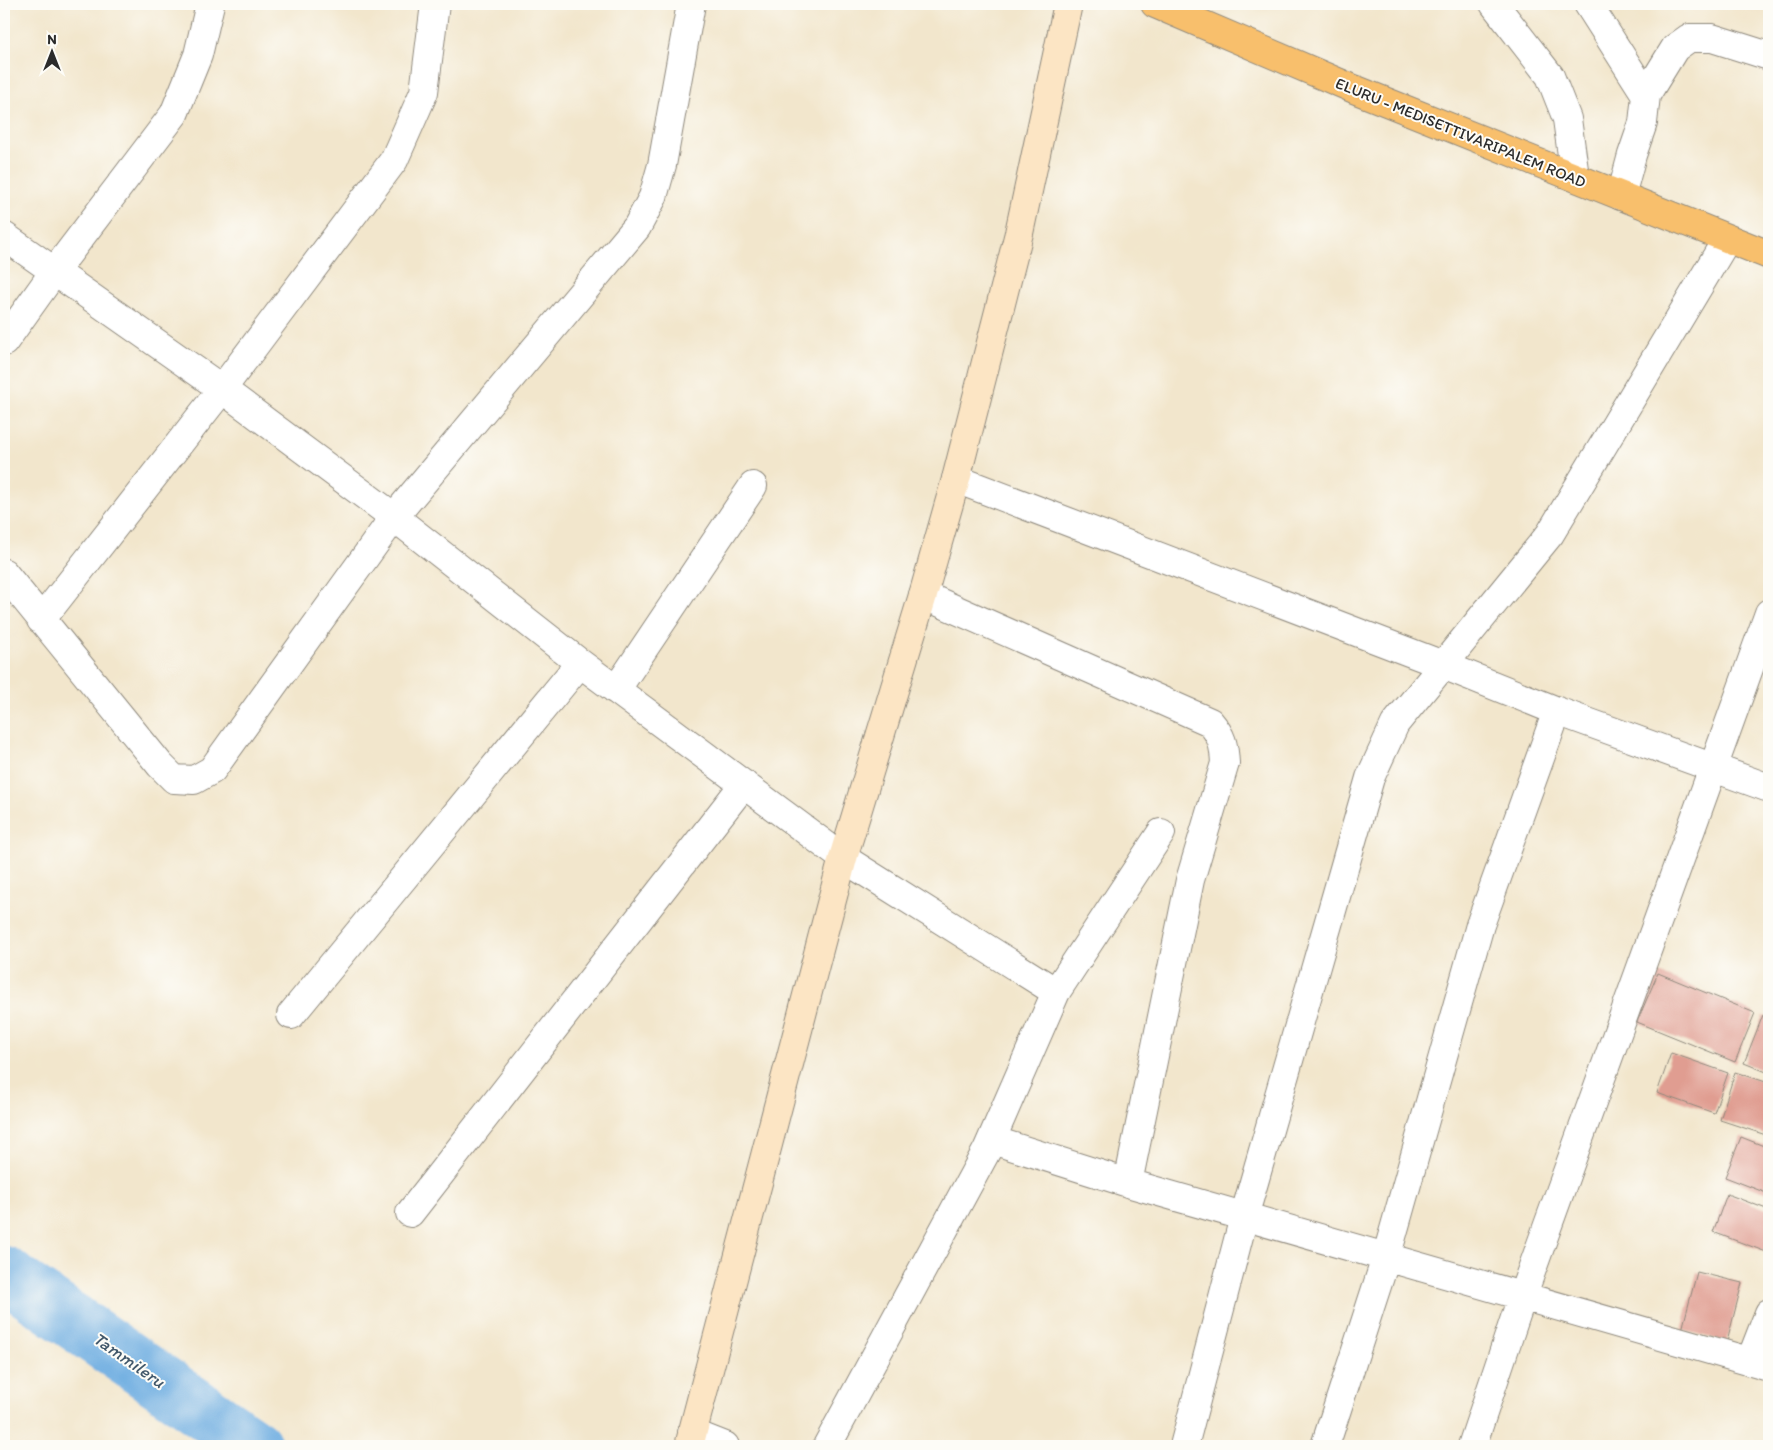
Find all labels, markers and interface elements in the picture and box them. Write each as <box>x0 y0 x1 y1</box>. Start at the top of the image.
north arrow <box>28 28 78 78</box>
text: N <box>47 31 57 48</box>
street label: ELURU - MEDISETTIVARIPALEM ROAD <box>1333 73 1589 192</box>
water label: Tammileru <box>89 1327 170 1393</box>

